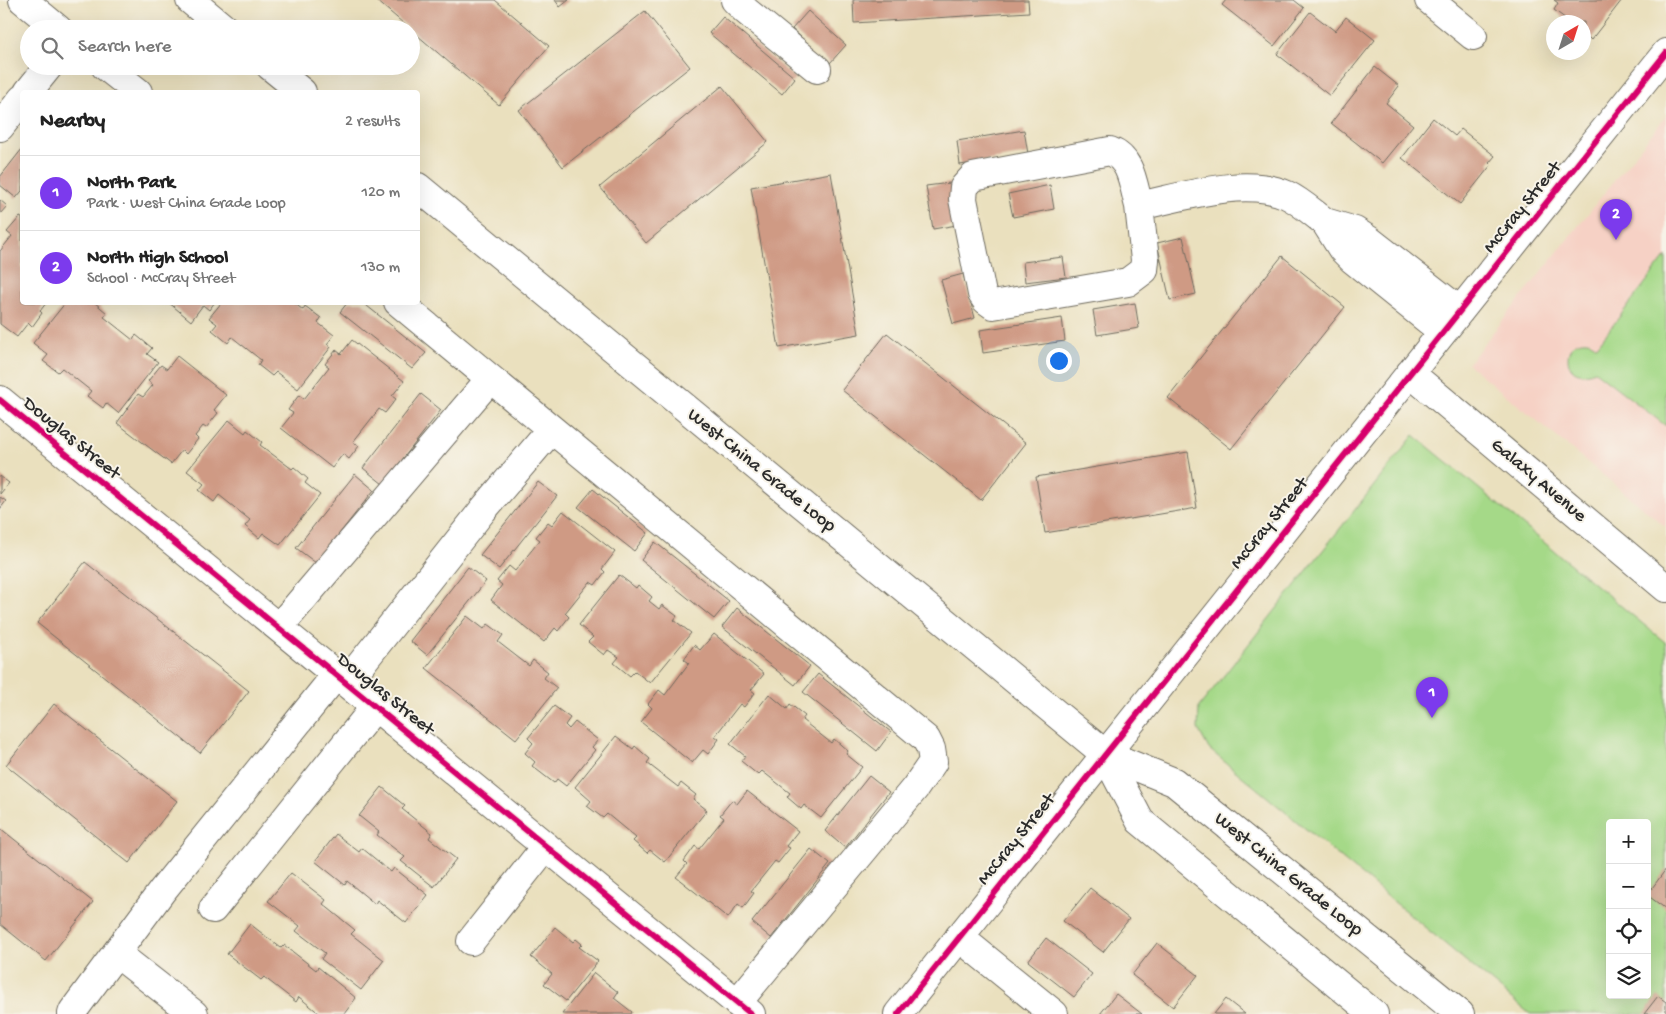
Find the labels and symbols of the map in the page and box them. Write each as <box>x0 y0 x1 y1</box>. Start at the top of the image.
north arrow <box>1546 15 1591 60</box>
street label: McCray Street <box>1479 156 1569 259</box>
pin: 2 <box>1600 199 1632 240</box>
your location <box>1046 348 1072 374</box>
street label: Douglas Street <box>16 391 126 487</box>
street label: West China Grade Loop <box>682 404 840 538</box>
street label: Galaxy Avenue <box>1485 434 1591 528</box>
street label: McCray Street <box>1226 472 1316 575</box>
street label: Douglas Street <box>330 647 440 743</box>
pin: 1 <box>1416 677 1448 718</box>
street label: McCray Street <box>973 788 1063 891</box>
street label: West China Grade Loop <box>1209 808 1367 942</box>

